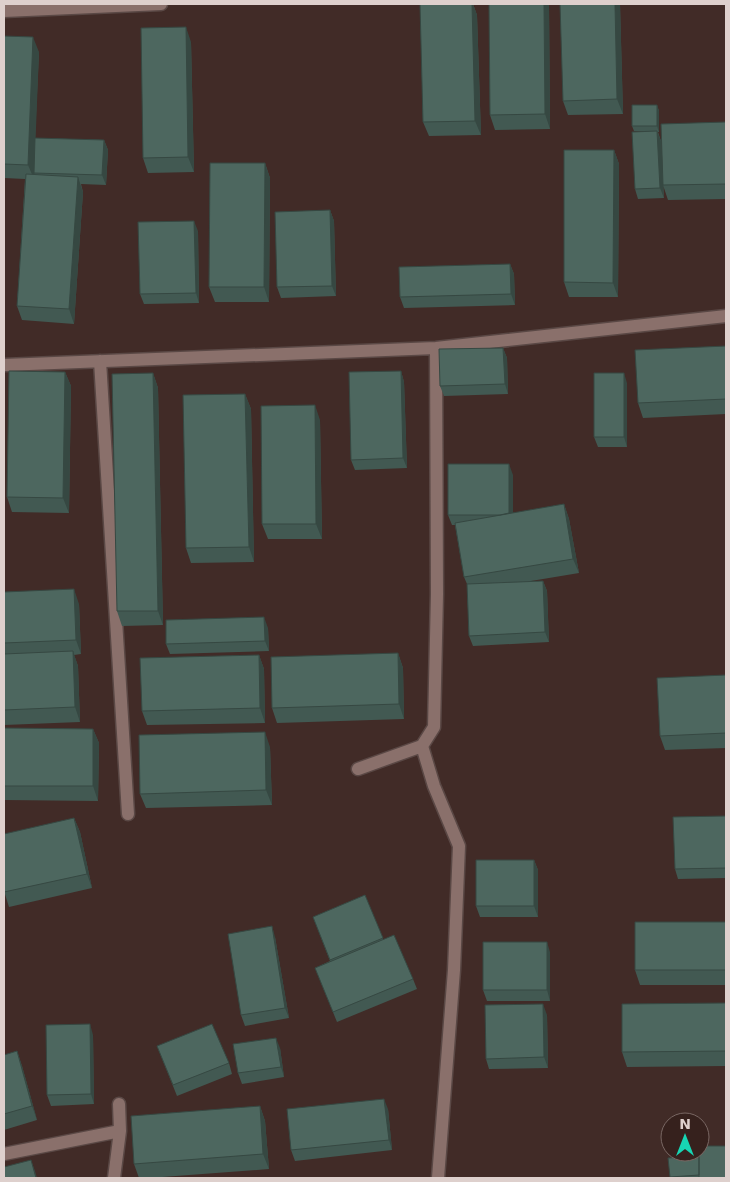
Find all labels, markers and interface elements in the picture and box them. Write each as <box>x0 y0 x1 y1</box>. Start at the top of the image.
north arrow <box>660 1112 710 1162</box>
text: N <box>679 1116 691 1132</box>

